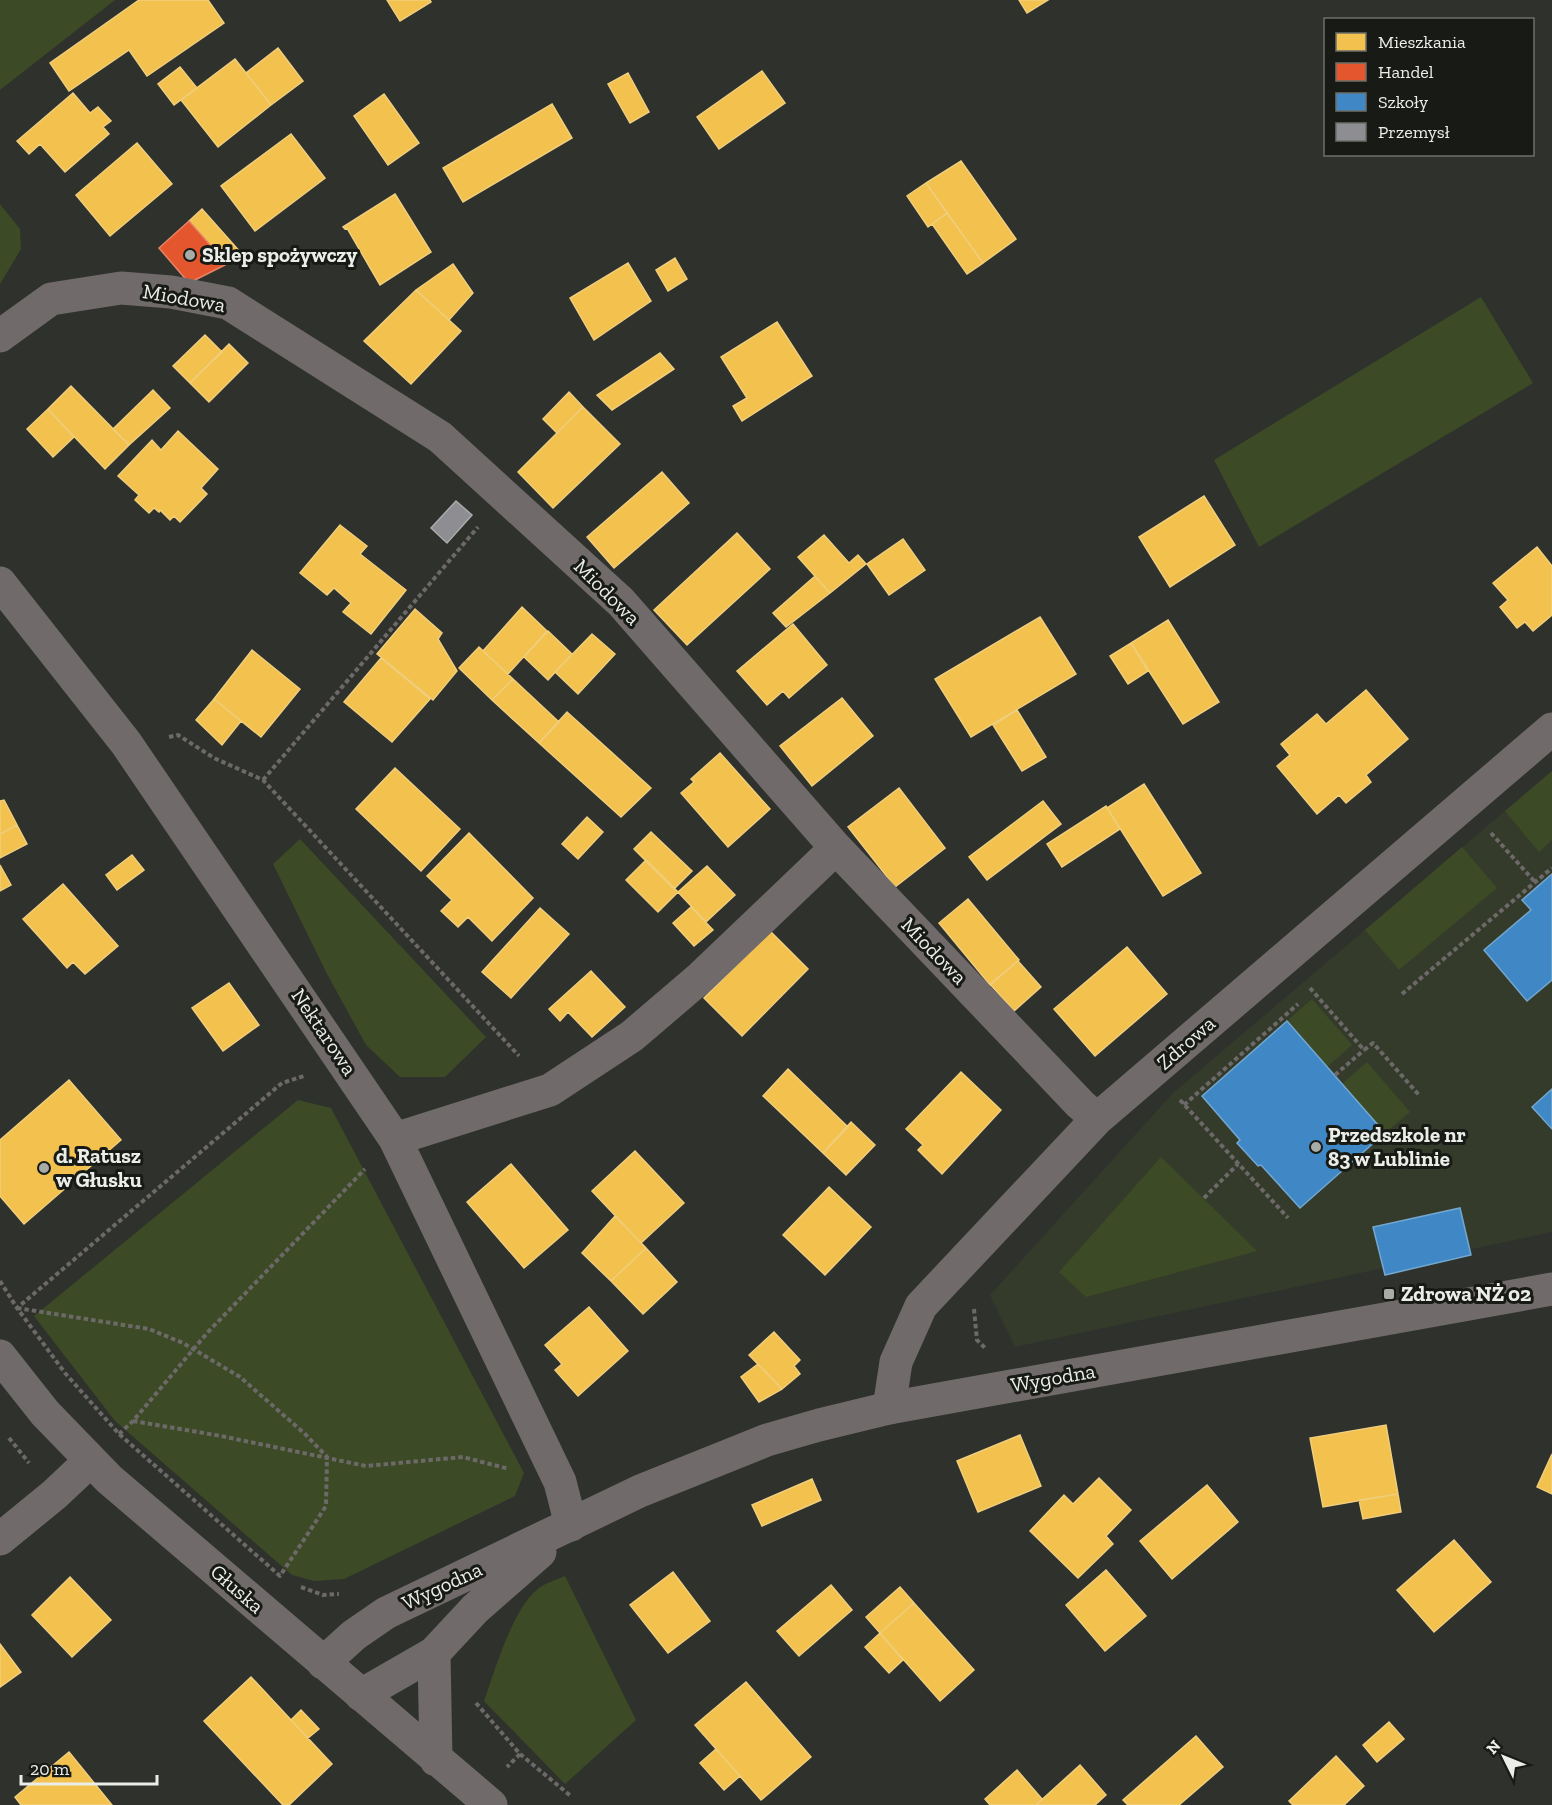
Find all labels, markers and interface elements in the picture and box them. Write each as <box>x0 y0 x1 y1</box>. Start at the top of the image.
legend <box>1324 18 1534 156</box>
text: Mieszkania <box>1378 31 1466 53</box>
text: Handel <box>1378 61 1434 83</box>
text: Szkoły <box>1378 91 1429 113</box>
text: Przemysł <box>1378 121 1450 143</box>
place label: Sklep spożywczy <box>202 242 358 267</box>
marker: Sklep spożywczy <box>183 248 197 262</box>
street label: Miodowa <box>141 278 227 317</box>
street label: Miodowa <box>569 553 646 630</box>
street label: Miodowa <box>896 912 972 989</box>
street label: Nektarowa <box>286 984 363 1080</box>
street label: Zdrowa <box>1151 1010 1220 1075</box>
place label: Przedszkole nr 83 w Lublinie <box>1328 1122 1466 1171</box>
marker: Przedszkole nr 83 w Lublinie <box>1309 1140 1323 1154</box>
place label: d. Ratusz w Głusku <box>56 1143 142 1192</box>
marker: d. Ratusz w Głusku <box>37 1161 51 1175</box>
place label: Zdrowa NŻ 02 <box>1401 1281 1531 1306</box>
marker: Zdrowa NŻ 02 <box>1382 1287 1396 1301</box>
street label: Wygodna <box>1009 1358 1097 1397</box>
street label: Wygodna <box>398 1556 486 1615</box>
street label: Głuska <box>206 1559 269 1618</box>
north arrow <box>1474 1727 1534 1787</box>
text: N <box>1482 1736 1504 1758</box>
scale bar <box>21 1748 158 1786</box>
text: 20 m <box>30 1758 70 1780</box>

